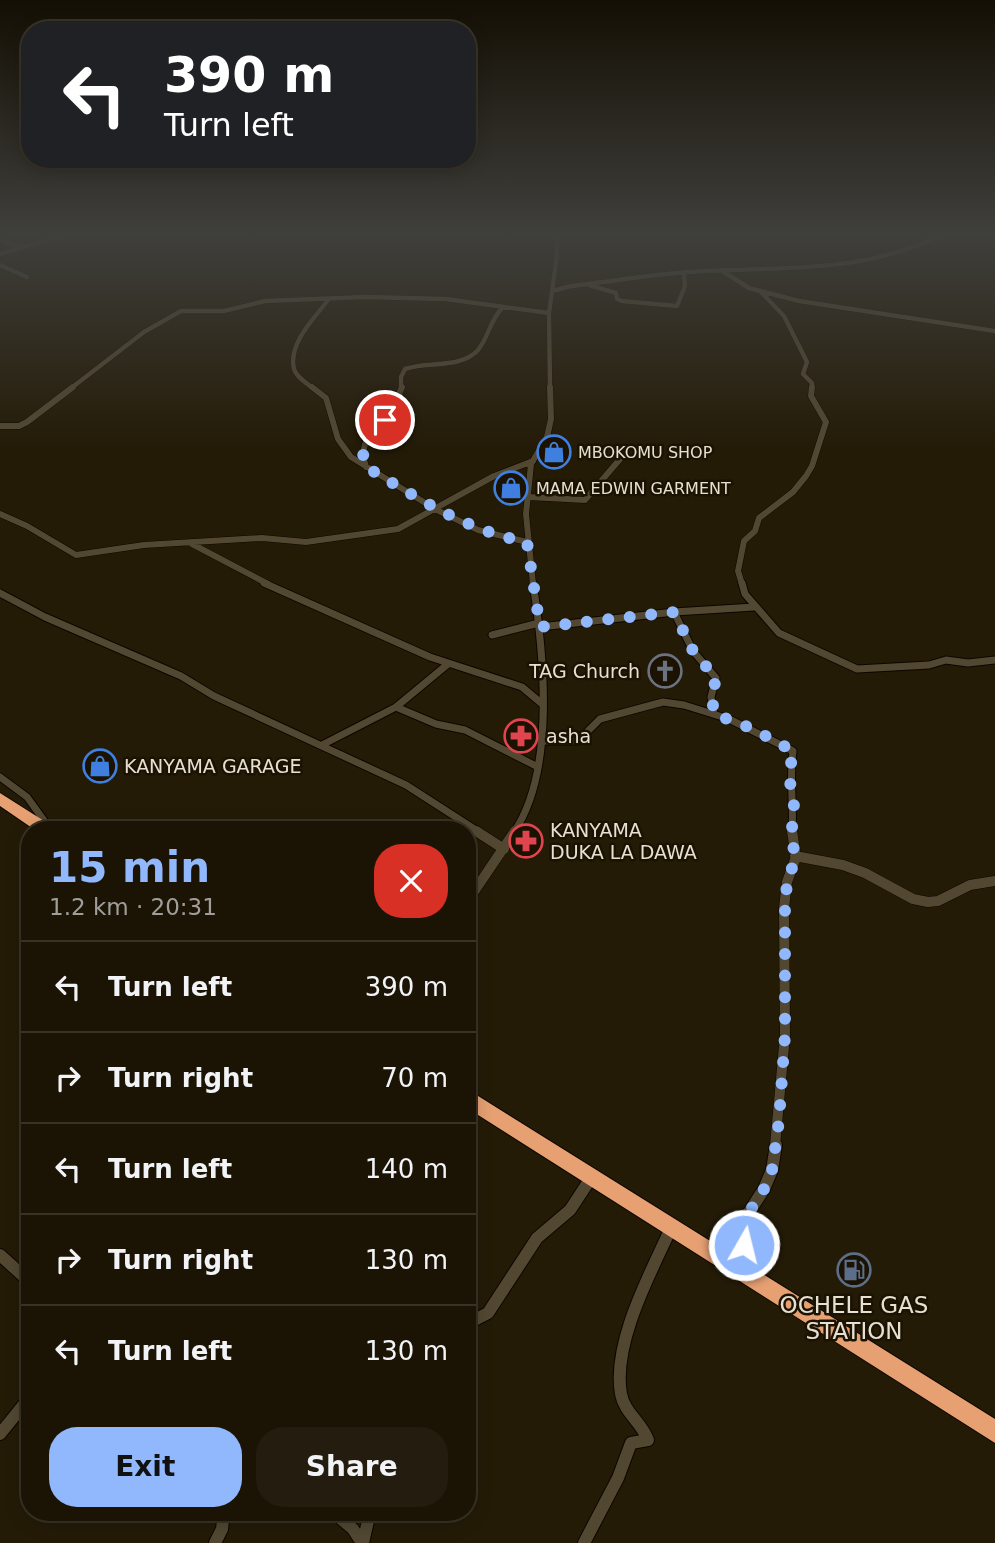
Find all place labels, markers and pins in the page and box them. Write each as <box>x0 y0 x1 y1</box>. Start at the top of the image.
pin <box>355 390 415 450</box>
shop icon: MBOKOMU SHOP <box>535 433 573 471</box>
place label: MBOKOMU SHOP <box>578 443 713 462</box>
shop icon: MAMA EDWIN GARMENT <box>492 469 530 507</box>
place label: MAMA EDWIN GARMENT <box>536 479 731 498</box>
church icon: TAG Church <box>646 652 684 690</box>
place label: TAG Church <box>528 660 640 682</box>
pharmacy icon: asha <box>502 717 540 755</box>
place label: asha <box>546 725 591 747</box>
shop icon: KANYAMA GARAGE <box>81 747 119 785</box>
place label: KANYAMA GARAGE <box>124 755 301 777</box>
place label: KANYAMA DUKA LA DAWA <box>550 819 697 863</box>
pharmacy icon: KANYAMA DUKA LA DAWA <box>507 822 545 860</box>
fuel station icon: OCHELE GAS STATION <box>835 1251 873 1289</box>
place label: OCHELE GAS STATION <box>780 1292 928 1344</box>

